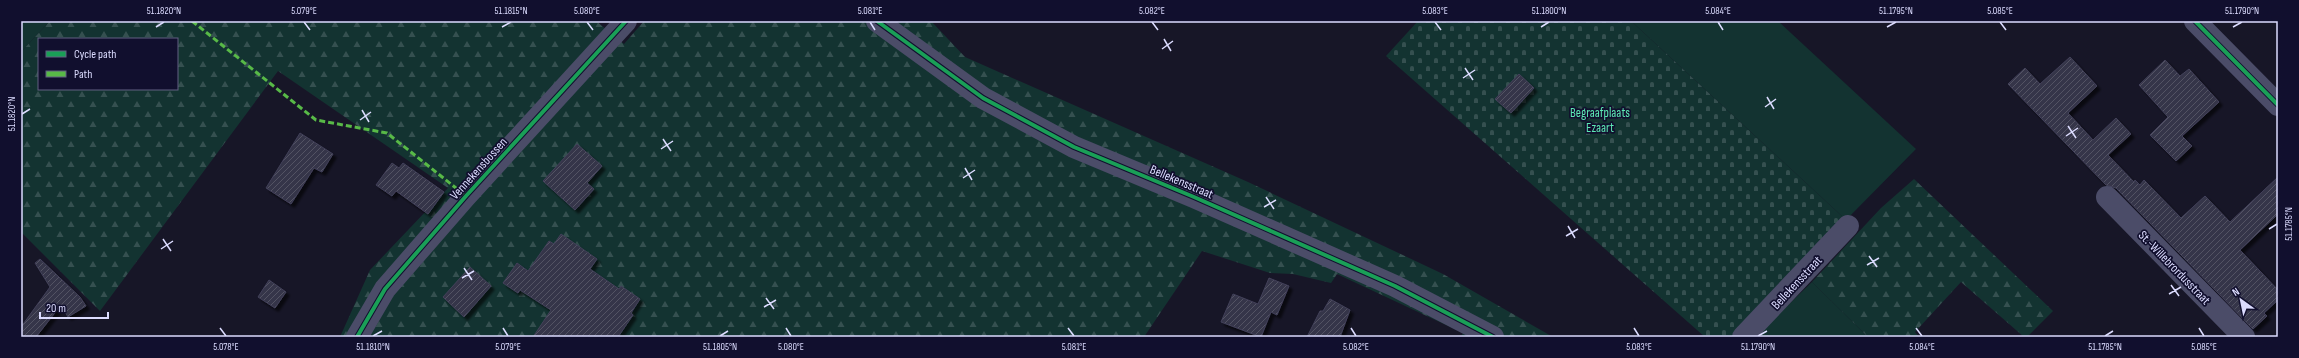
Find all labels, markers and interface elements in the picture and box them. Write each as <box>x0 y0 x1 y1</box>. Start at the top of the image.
text: 51.1820°N <box>147 5 181 17</box>
text: 5.079°E <box>291 5 317 17</box>
text: 51.1815°N <box>494 5 528 17</box>
text: 5.080°E <box>574 5 600 17</box>
text: 5.081°E <box>858 5 882 17</box>
text: 5.082°E <box>1139 5 1165 17</box>
text: 5.083°E <box>1422 5 1448 17</box>
text: 51.1800°N <box>1532 5 1566 17</box>
text: 5.084°E <box>1705 5 1731 17</box>
text: 51.1795°N <box>1879 5 1913 17</box>
text: 5.085°E <box>1987 5 2013 17</box>
text: 51.1790°N <box>2225 5 2259 17</box>
legend <box>38 38 178 90</box>
text: Cycle path <box>74 47 116 62</box>
text: Path <box>74 67 92 82</box>
text: 51.1820°N <box>6 97 18 131</box>
park label: Begraafplaats Ezaart <box>1570 105 1630 136</box>
street label: Vennekensbossen <box>447 134 511 203</box>
street label: Bellekensstraat <box>1148 161 1216 202</box>
text: 51.1785°N <box>2283 207 2295 241</box>
street label: St.-Willebrordusstraat <box>2135 227 2214 308</box>
street label: Bellekensstraat <box>1768 253 1826 313</box>
north arrow <box>2221 280 2261 320</box>
text: N <box>2230 285 2242 299</box>
scale bar <box>40 294 108 320</box>
text: 20 m <box>46 301 66 316</box>
text: 5.078°E <box>213 341 239 353</box>
text: 51.1810°N <box>356 341 390 353</box>
text: 5.079°E <box>495 341 521 353</box>
text: 51.1805°N <box>703 341 737 353</box>
text: 5.080°E <box>778 341 804 353</box>
text: 5.081°E <box>1062 341 1086 353</box>
text: 5.082°E <box>1343 341 1369 353</box>
text: 5.083°E <box>1626 341 1652 353</box>
text: 51.1790°N <box>1741 341 1775 353</box>
text: 5.084°E <box>1909 341 1935 353</box>
text: 51.1785°N <box>2088 341 2122 353</box>
text: 5.085°E <box>2191 341 2217 353</box>

